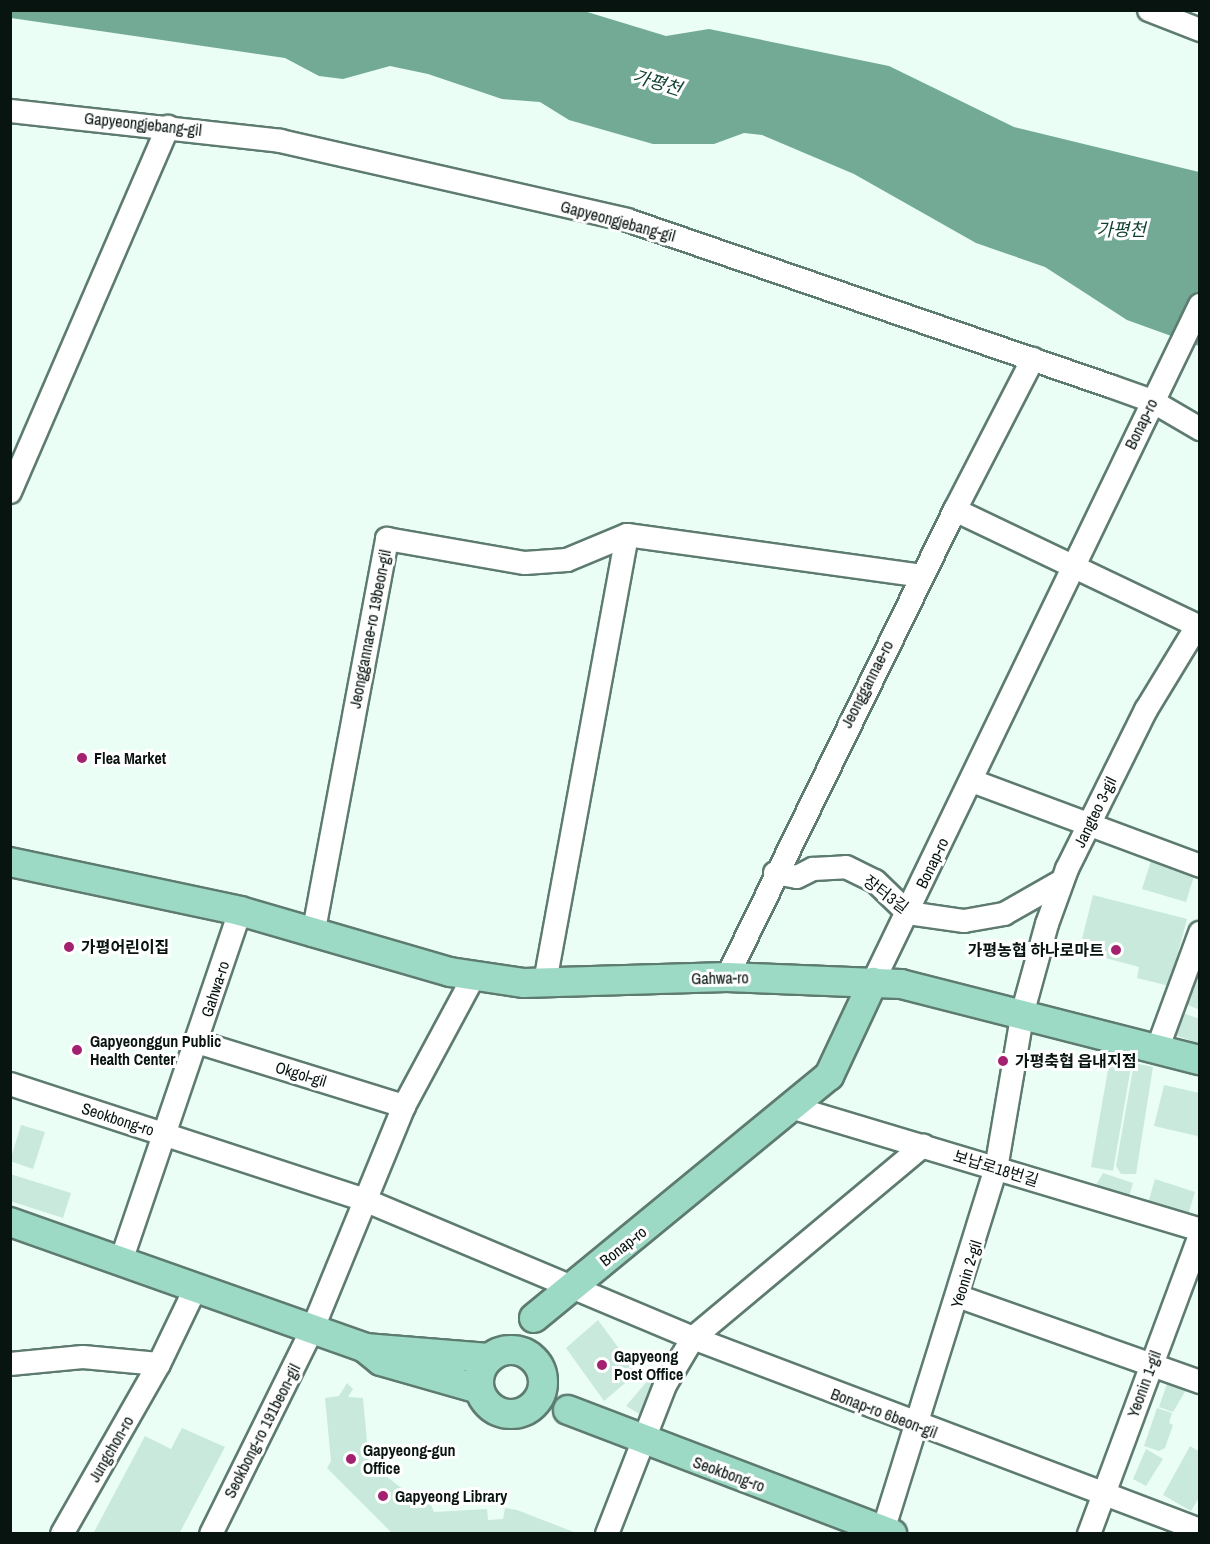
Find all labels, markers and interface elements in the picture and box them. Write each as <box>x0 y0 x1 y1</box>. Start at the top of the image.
water label: 가평천 <box>630 65 684 101</box>
street label: Gapyeongjebang-gil <box>83 108 203 140</box>
street label: Gapyeongjebang-gil <box>558 196 678 246</box>
water label: 가평천 <box>1096 219 1146 241</box>
street label: Bonap-ro <box>1121 396 1161 452</box>
street label: Jeonggannae-ro 19beon-gil <box>345 548 395 710</box>
street label: Jeonggannae-ro <box>837 637 897 731</box>
place label: Flea Market <box>94 748 166 768</box>
marker: Flea Market <box>75 751 89 765</box>
street label: Jangteo 3-gil <box>1070 774 1120 850</box>
street label: Bonap-ro <box>912 835 952 891</box>
street label: 장터3길 <box>860 871 912 917</box>
place label: 가평어린이집 <box>81 937 169 957</box>
marker: 가평어린이집 <box>62 940 76 954</box>
place label: 가평농협 하나로마트 <box>968 940 1104 960</box>
marker: 가평농협 하나로마트 <box>1109 943 1123 957</box>
street label: Gahwa-ro <box>197 959 233 1019</box>
street label: Gahwa-ro <box>691 968 749 988</box>
place label: Gapyeonggun Public Health Center <box>90 1031 221 1069</box>
marker: Gapyeonggun Public Health Center <box>68 1041 86 1059</box>
place label: 가평축협 읍내지점 <box>1015 1051 1136 1071</box>
marker: 가평축협 읍내지점 <box>996 1054 1010 1068</box>
street label: Okgol-gil <box>273 1057 329 1091</box>
street label: Seokbong-ro <box>79 1098 157 1140</box>
street label: 보납로18번길 <box>951 1146 1041 1190</box>
street label: Bonap-ro <box>596 1222 650 1270</box>
street label: Yeonin 2-gil <box>947 1238 985 1310</box>
place label: Gapyeong Post Office <box>614 1346 683 1384</box>
street label: Yeonin 1-gil <box>1123 1348 1165 1420</box>
marker: Gapyeong Post Office <box>595 1358 609 1372</box>
street label: Seokbong-ro 191beon-gil <box>220 1361 304 1501</box>
street label: Bonap-ro 6beon-gil <box>828 1384 940 1442</box>
street label: Jungchon-ro <box>84 1413 138 1485</box>
place label: Gapyeong-gun Office <box>363 1440 456 1478</box>
marker: Gapyeong-gun Office <box>344 1452 358 1466</box>
street label: Seokbong-ro <box>690 1452 768 1496</box>
place label: Gapyeong Library <box>395 1486 507 1506</box>
marker: Gapyeong Library <box>376 1489 390 1503</box>

